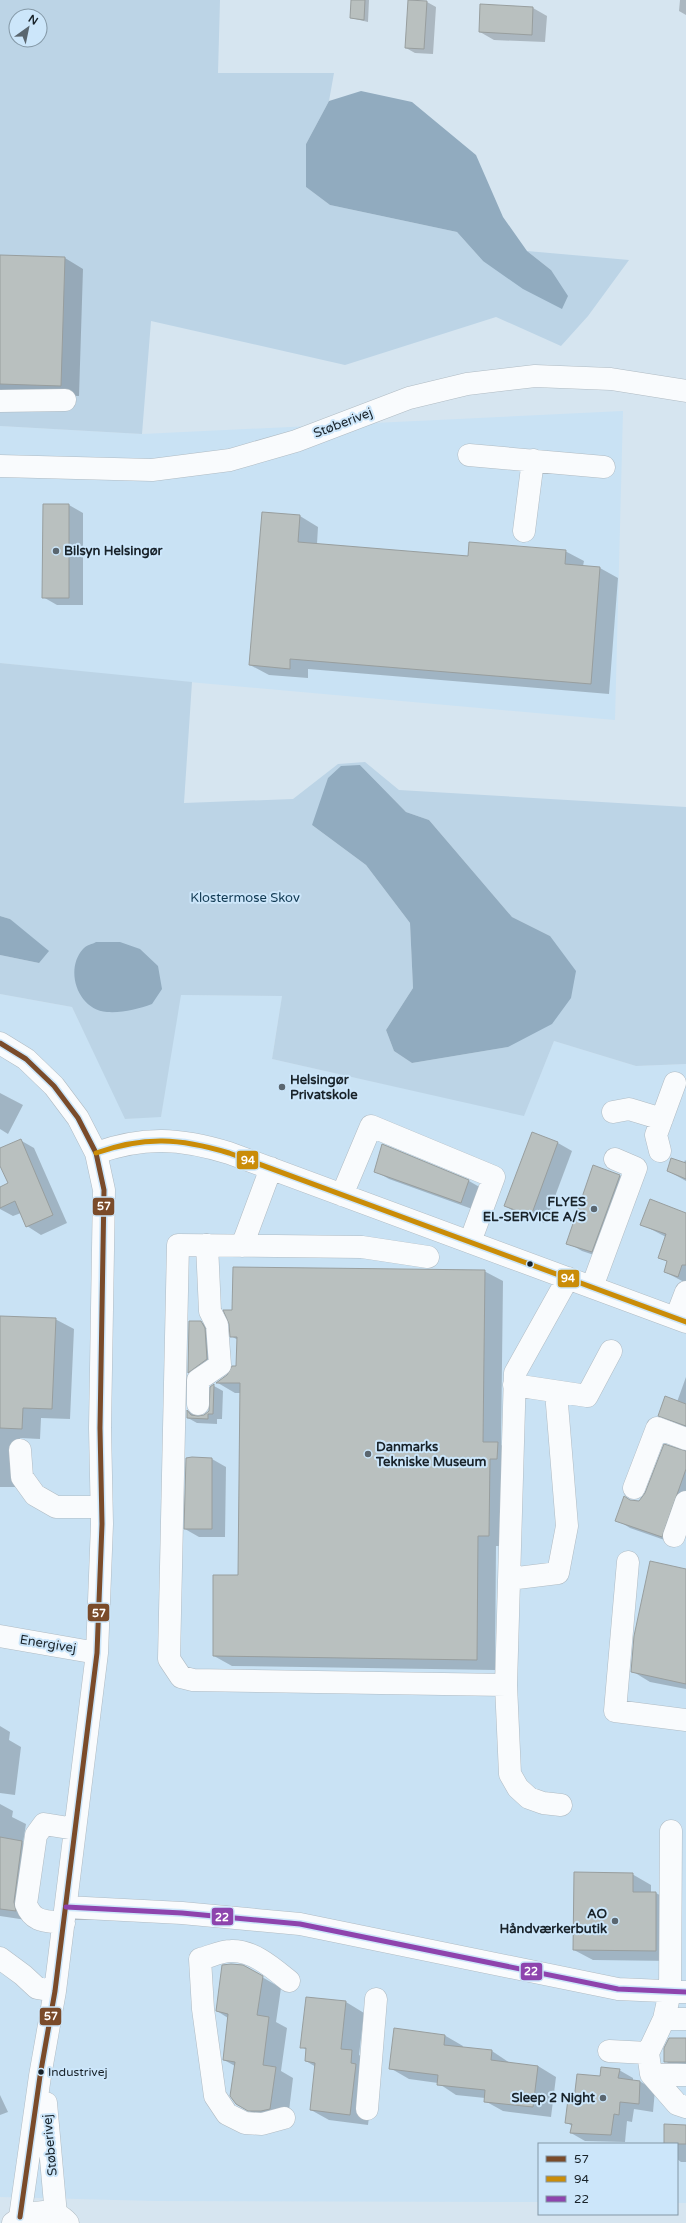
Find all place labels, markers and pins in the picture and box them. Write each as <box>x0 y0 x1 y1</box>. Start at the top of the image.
place label: Bilsyn Helsingør <box>64 543 164 559</box>
marker: Bilsyn Helsingør <box>51 546 61 556</box>
place label: Helsingør Privatskole <box>290 1072 358 1103</box>
marker: Helsingør Privatskole <box>277 1082 287 1092</box>
place label: FLYES EL-SERVICE A/S <box>483 1194 586 1225</box>
marker: FLYES EL-SERVICE A/S <box>589 1204 599 1214</box>
unlabelled marker <box>525 1259 535 1269</box>
place label: Danmarks Tekniske Museum <box>375 1439 486 1470</box>
marker: Danmarks Tekniske Museum <box>363 1449 373 1459</box>
place label: AO Håndværkerbutik <box>499 1906 607 1937</box>
marker: AO Håndværkerbutik <box>610 1916 620 1926</box>
place label: Industrivej <box>48 2065 108 2079</box>
marker: Industrivej <box>36 2067 46 2077</box>
place label: Sleep 2 Night <box>512 2090 595 2106</box>
marker: Sleep 2 Night <box>598 2093 608 2103</box>

